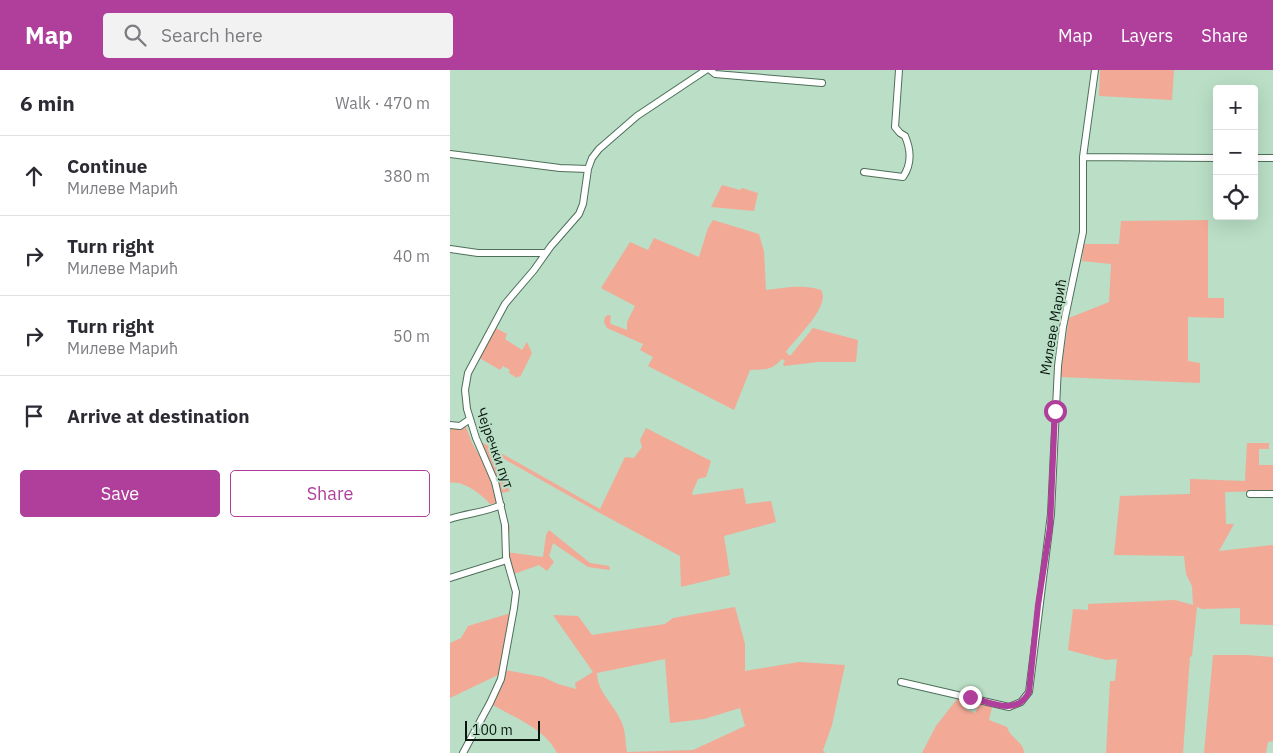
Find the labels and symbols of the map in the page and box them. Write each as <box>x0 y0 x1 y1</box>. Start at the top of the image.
street label: Милеве Мaрић <box>1036 278 1070 376</box>
route start <box>1044 400 1067 423</box>
street label: Чејречки пут <box>472 405 518 491</box>
route end <box>959 686 982 709</box>
scale bar <box>465 718 540 741</box>

